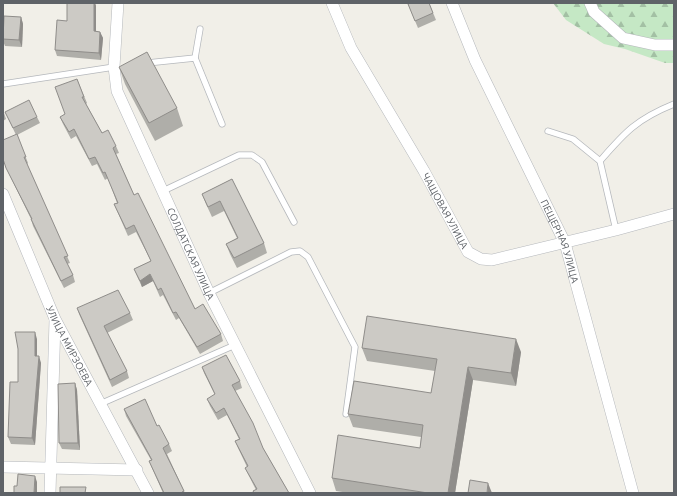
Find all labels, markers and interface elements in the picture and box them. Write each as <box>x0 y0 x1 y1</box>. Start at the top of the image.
street label: ЧАЩОВАЯ УЛИЦА <box>420 171 470 251</box>
street label: ПЕЩЕРНАЯ УЛИЦА <box>538 198 581 285</box>
street label: СОЛДАТСКАЯ УЛИЦА <box>165 206 217 302</box>
street label: УЛИЦА МИРЗОЕВА <box>44 304 95 389</box>

